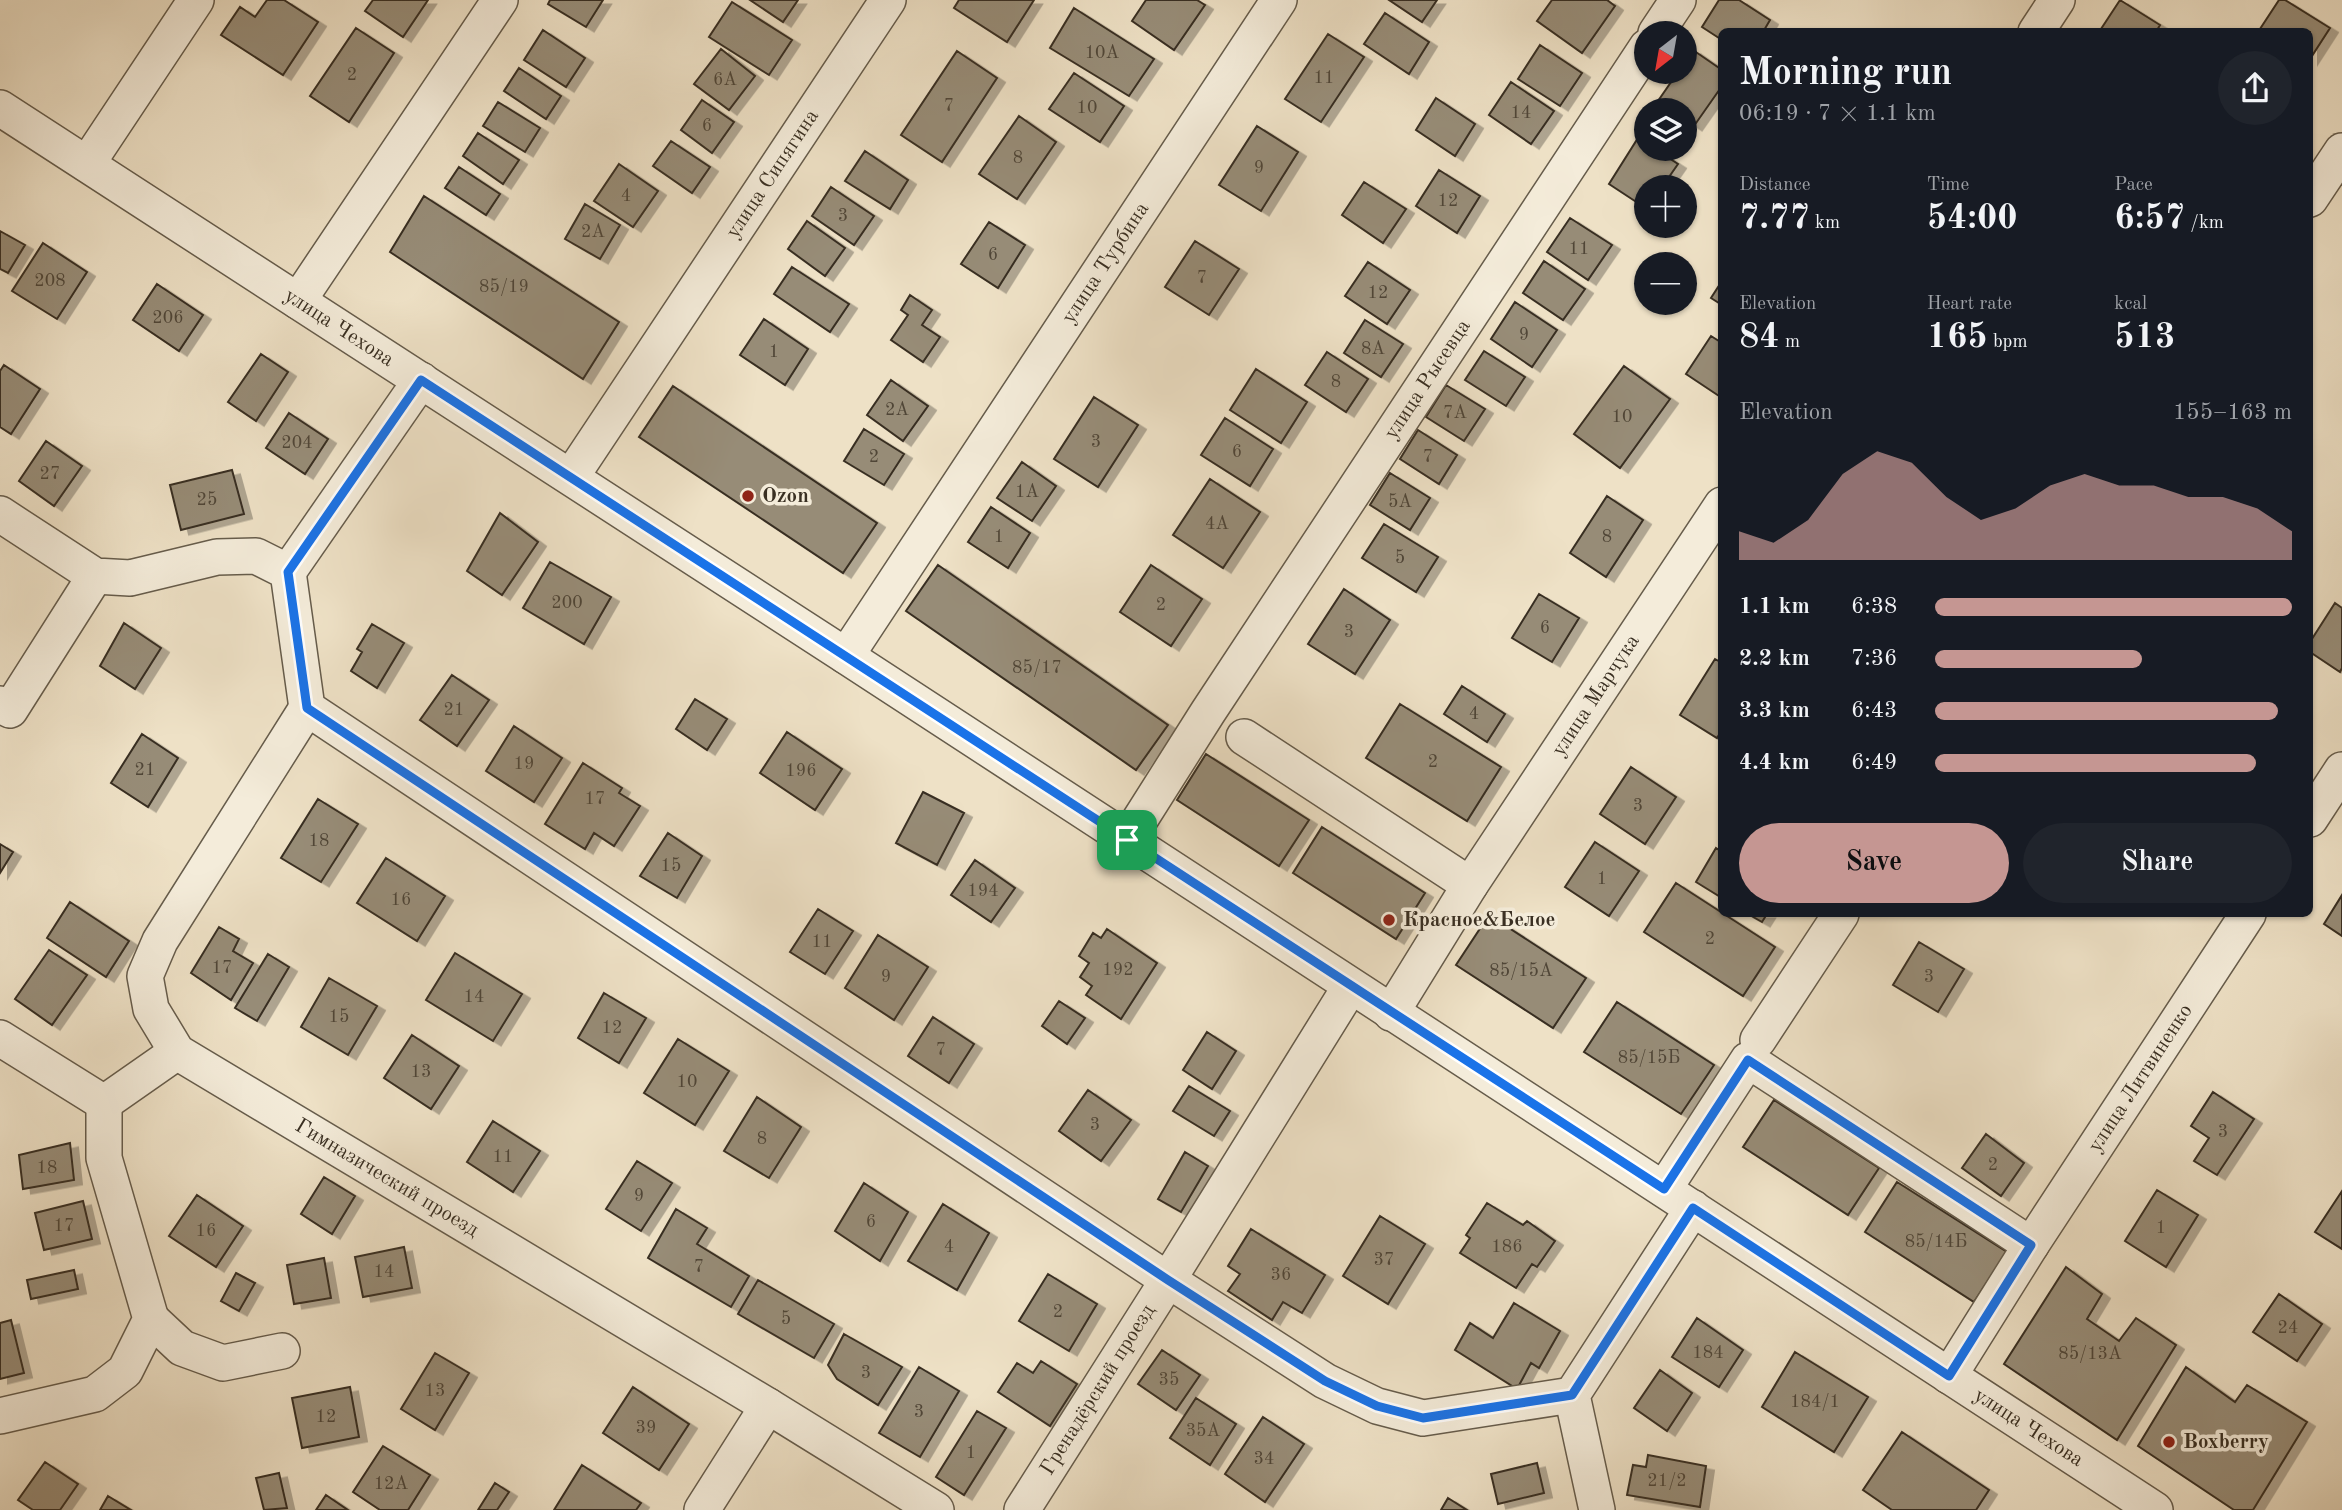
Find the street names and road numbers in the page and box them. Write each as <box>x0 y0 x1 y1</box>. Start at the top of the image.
street label: улица Сипягина <box>722 106 823 242</box>
street label: улица Турбина <box>1058 199 1153 327</box>
street label: улица Чехова <box>280 285 398 371</box>
street label: улица Рысевца <box>1381 316 1475 443</box>
street label: улица Марчука <box>1548 631 1644 760</box>
street label: улица Литвиненко <box>2084 1000 2196 1156</box>
street label: Гимназический проезд <box>292 1115 483 1241</box>
street label: Гренадёрский проезд <box>1037 1300 1159 1479</box>
street label: улица Чехова <box>1970 1384 2087 1471</box>

